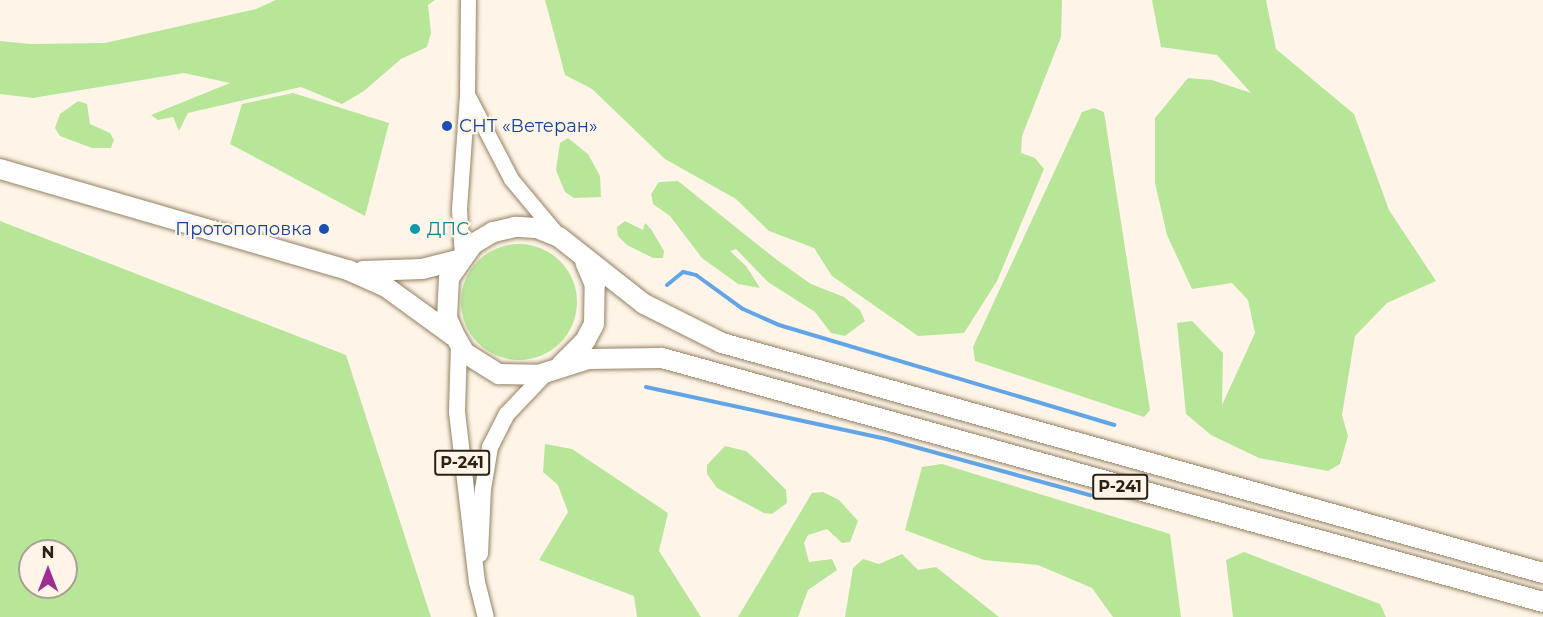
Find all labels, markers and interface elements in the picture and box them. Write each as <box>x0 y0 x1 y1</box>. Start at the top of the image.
place label: СНТ «Ветеран» <box>459 115 597 137</box>
marker: СНТ «Ветеран» <box>440 119 454 133</box>
place label: Протопоповка <box>175 218 312 240</box>
place label: ДПС <box>427 218 469 240</box>
marker: Протопоповка <box>317 222 331 236</box>
marker: ДПС <box>408 222 422 236</box>
road number: Р-241 <box>434 450 490 476</box>
road number: Р-241 <box>1092 474 1148 500</box>
north arrow <box>18 539 78 599</box>
text: N <box>42 543 54 562</box>

